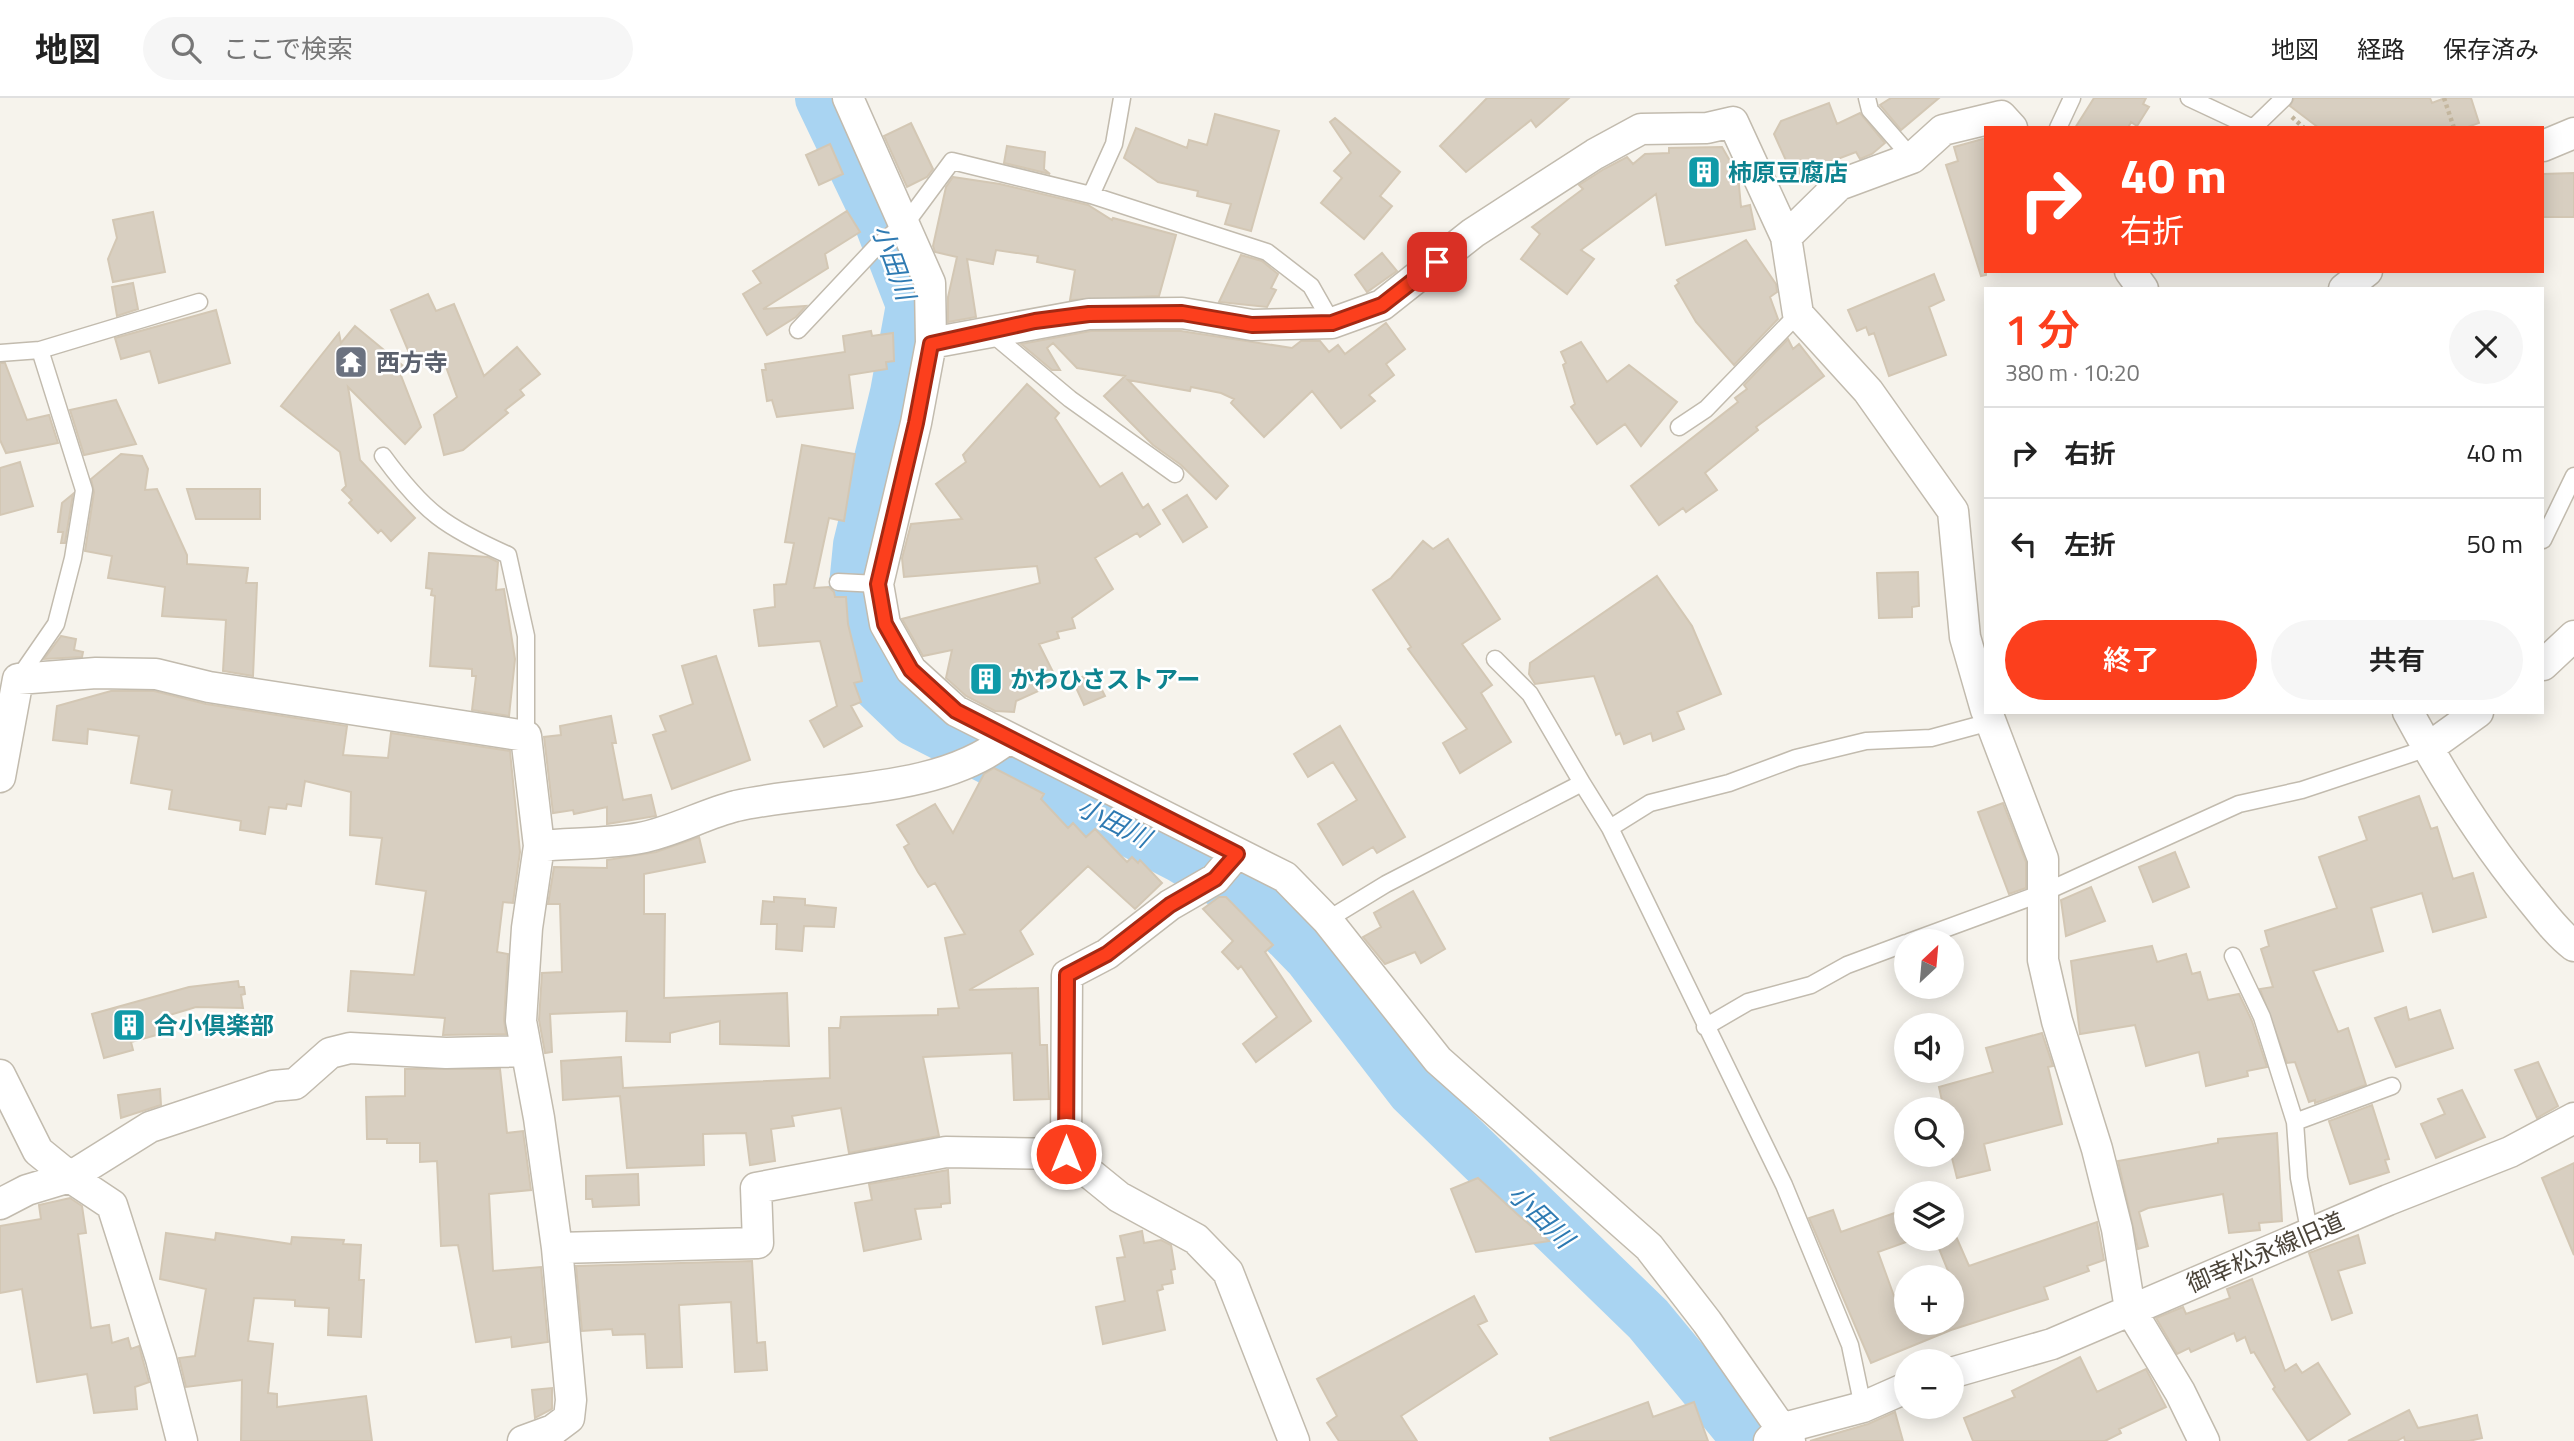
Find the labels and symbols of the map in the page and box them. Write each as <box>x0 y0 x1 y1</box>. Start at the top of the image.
building icon: 柿原豆腐店 <box>1685 153 1723 191</box>
place label: 柿原豆腐店 <box>1728 154 1848 190</box>
water label: 小田川 <box>862 219 927 308</box>
pin <box>1407 232 1467 292</box>
temple icon: 西方寺 <box>332 343 370 381</box>
place label: 西方寺 <box>376 344 448 380</box>
building icon: かわひさストアー <box>967 660 1005 698</box>
place label: かわひさストアー <box>1010 661 1201 697</box>
water label: 小田川 <box>1070 787 1160 858</box>
north arrow <box>1894 929 1964 999</box>
building icon: 合小倶楽部 <box>110 1006 148 1044</box>
place label: 合小倶楽部 <box>154 1007 274 1043</box>
position arrow <box>1029 1117 1103 1191</box>
water label: 小田川 <box>1499 1175 1585 1259</box>
street label: 御幸松永線旧道 <box>2181 1203 2349 1301</box>

